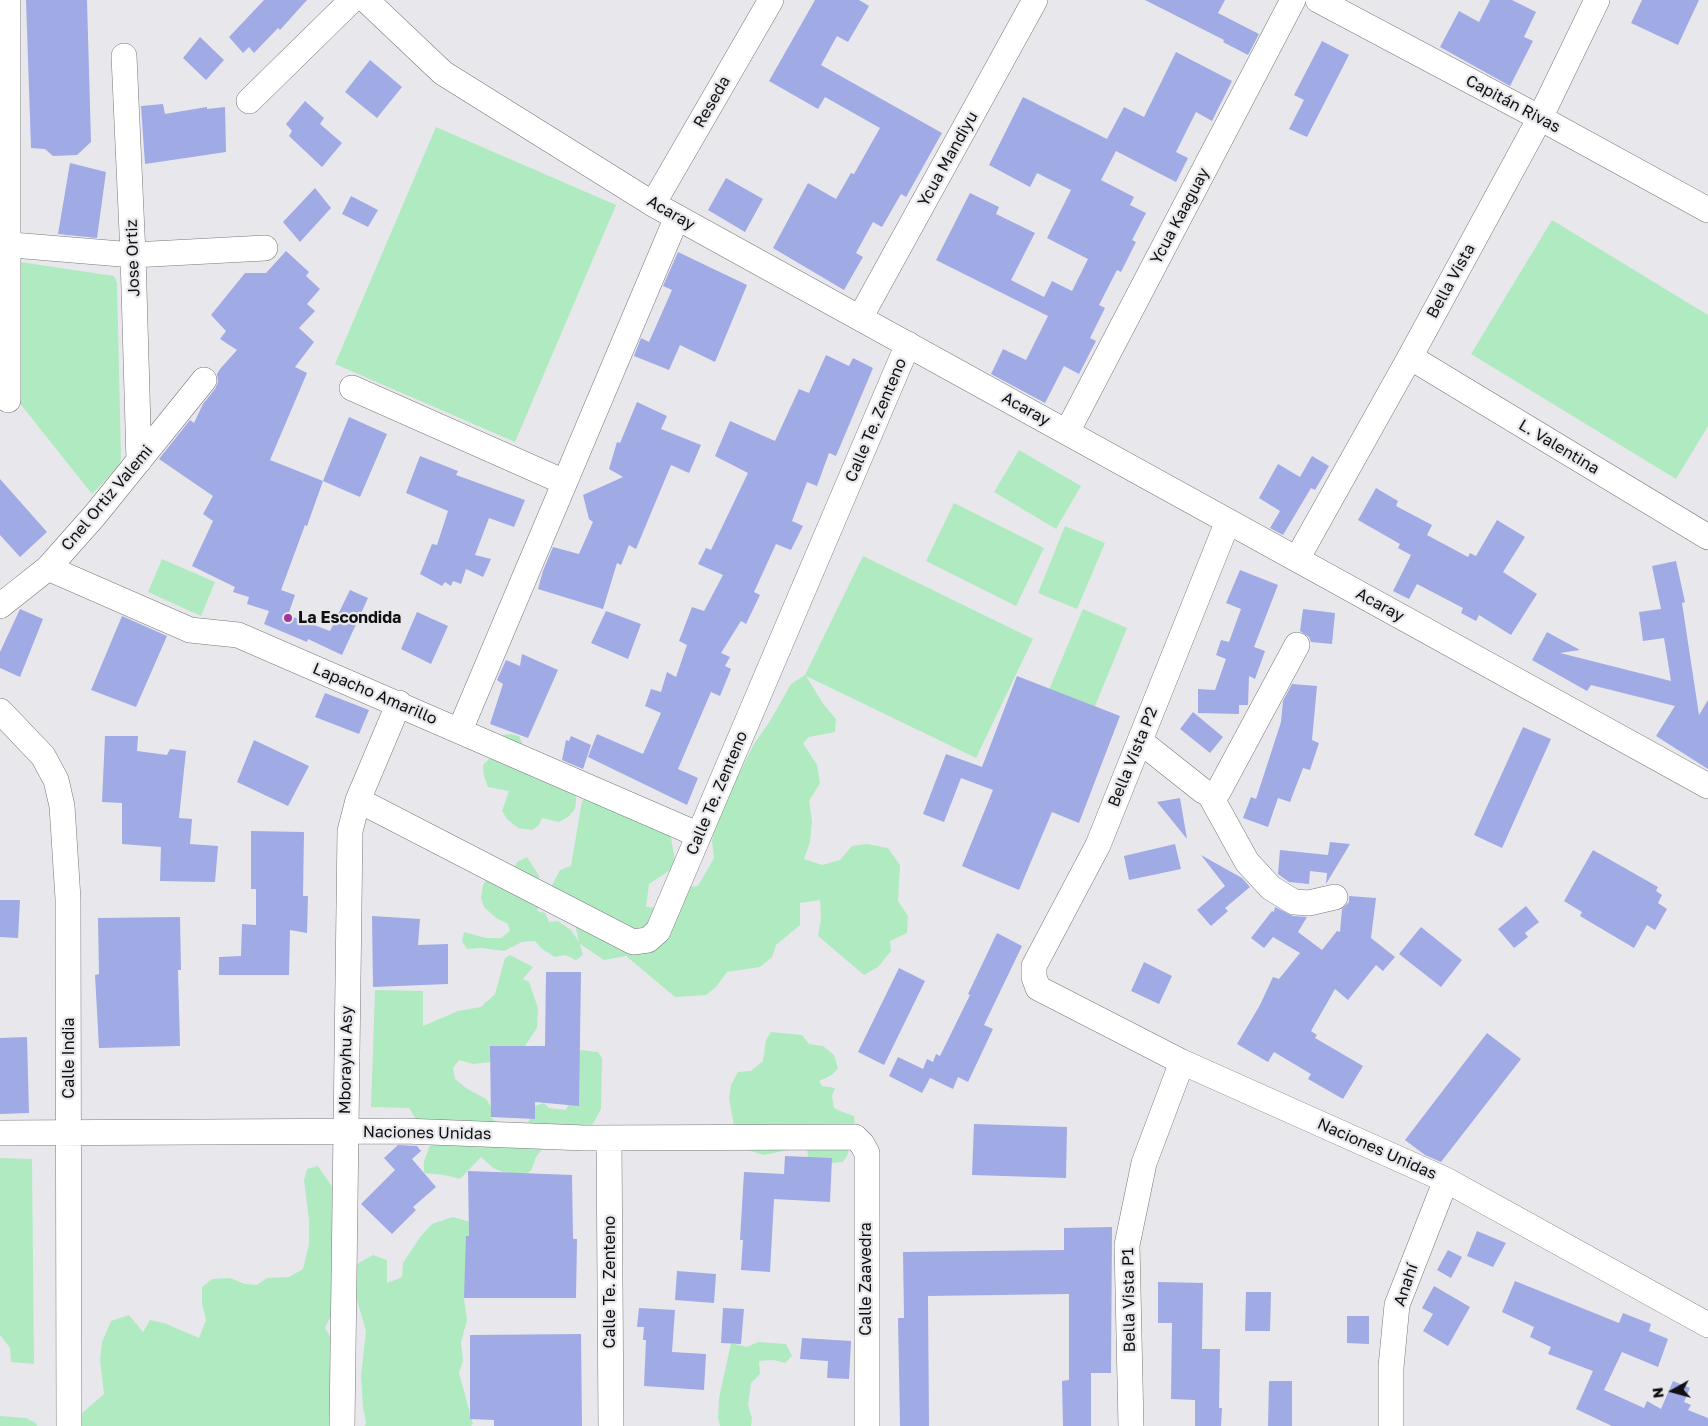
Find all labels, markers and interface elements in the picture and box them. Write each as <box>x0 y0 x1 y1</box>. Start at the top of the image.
street label: Capitán Rivas <box>1462 71 1564 137</box>
street label: Reseda <box>690 73 734 131</box>
street label: Ycua Mandiyu <box>914 108 982 210</box>
street label: Ycua Kaaguay <box>1147 164 1213 268</box>
street label: Acaray <box>644 192 698 234</box>
street label: Jose Ortiz <box>122 219 144 297</box>
street label: Bella Vista <box>1423 240 1479 322</box>
street label: Calle Te. Zenteno <box>841 355 911 485</box>
street label: Acaray <box>999 388 1053 430</box>
street label: L. Valentina <box>1515 415 1603 479</box>
street label: Cnel Ortiz Valemi <box>57 441 157 555</box>
street label: Acaray <box>1353 584 1407 626</box>
place label: La Escondida <box>298 608 401 628</box>
marker: La Escondida <box>282 612 294 624</box>
street label: Lapacho Amarillo <box>310 659 440 729</box>
street label: Bella Vista P2 <box>1104 704 1162 810</box>
street label: Calle Te. Zenteno <box>682 728 752 858</box>
street label: Mborayhu Asy <box>335 1006 357 1114</box>
street label: Calle India <box>59 1017 79 1099</box>
street label: Naciones Unidas <box>1314 1114 1440 1184</box>
street label: Naciones Unidas <box>363 1122 491 1144</box>
street label: Calle Te. Zenteno <box>600 1216 620 1348</box>
street label: Calle Zaavedra <box>856 1222 876 1336</box>
street label: Bella Vista P1 <box>1118 1248 1140 1352</box>
street label: Anahí <box>1390 1261 1422 1309</box>
north arrow <box>1648 1366 1698 1416</box>
text: N <box>1649 1387 1667 1399</box>

